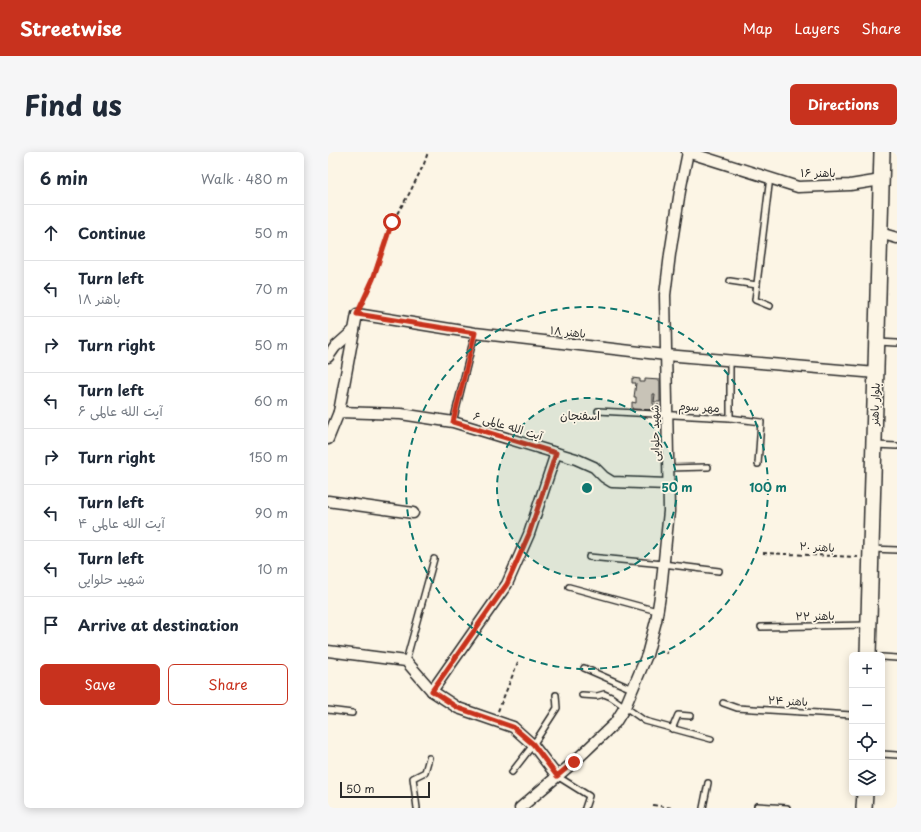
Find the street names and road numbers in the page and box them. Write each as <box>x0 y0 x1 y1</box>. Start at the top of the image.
street label: باهنر ۱۶ <box>801 164 835 181</box>
street label: باهنر ۱۸ <box>549 321 587 342</box>
street label: بلوار باهنر <box>865 382 884 427</box>
street label: مهر سوم <box>678 397 720 417</box>
street label: شهید حلوایی <box>646 405 663 461</box>
street label: آیت الله عالمی ۶ <box>471 407 546 445</box>
street label: باهنر ۲۰ <box>799 537 835 556</box>
street label: باهنر ۲۲ <box>795 607 835 624</box>
street label: باهنر ۲۴ <box>768 691 808 710</box>

